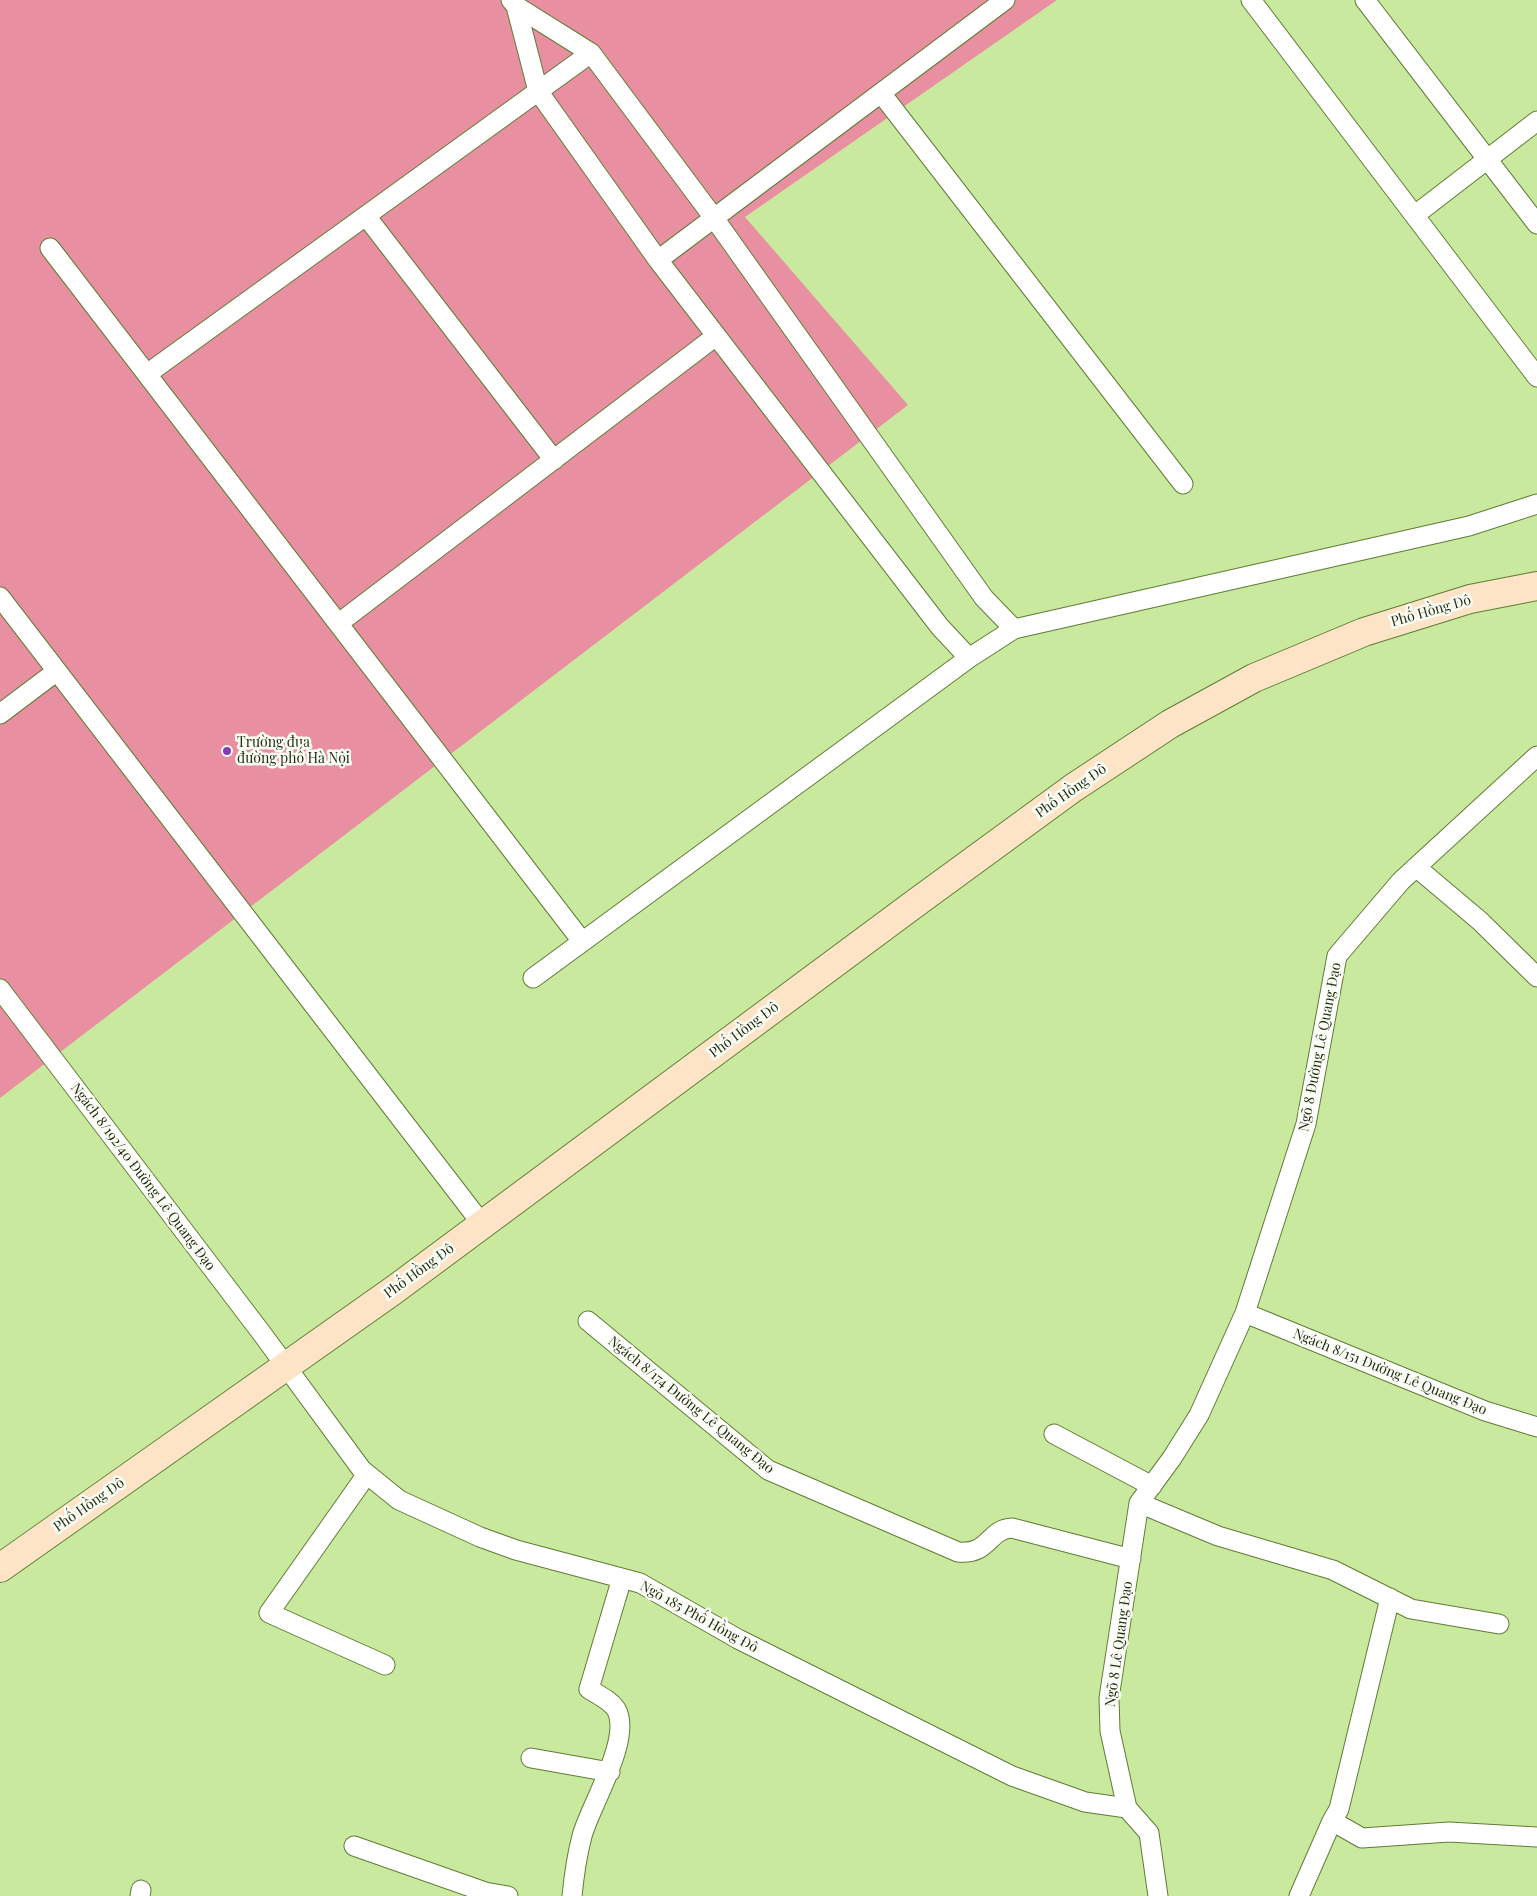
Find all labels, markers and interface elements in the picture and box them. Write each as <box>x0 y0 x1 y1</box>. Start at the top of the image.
street label: Phố Hồng Đô <box>1389 592 1473 630</box>
place label: Trường đua đường phố Hà Nội <box>237 735 350 768</box>
marker: Trường đua đường phố Hà Nội <box>221 745 233 757</box>
street label: Phố Hồng Đô <box>1032 760 1110 822</box>
street label: Ngõ 8 Đường Lê Quang Đạo <box>1295 961 1345 1133</box>
street label: Phố Hồng Đô <box>706 999 782 1061</box>
street label: Ngách 8/192/40 Đường Lê Quang Đạo <box>67 1080 219 1274</box>
street label: Phố Hồng Đô <box>381 1240 457 1302</box>
street label: Ngách 8/151 Đường Lê Quang Đạo <box>1291 1325 1489 1419</box>
street label: Ngách 8/174 Đường Lê Quang Đạo <box>605 1333 777 1477</box>
street label: Phố Hồng Đô <box>50 1474 128 1536</box>
street label: Ngõ 185 Phố Hồng Đô <box>637 1578 761 1656</box>
street label: Ngõ 8 Lê Quang Đạo <box>1102 1580 1136 1708</box>

